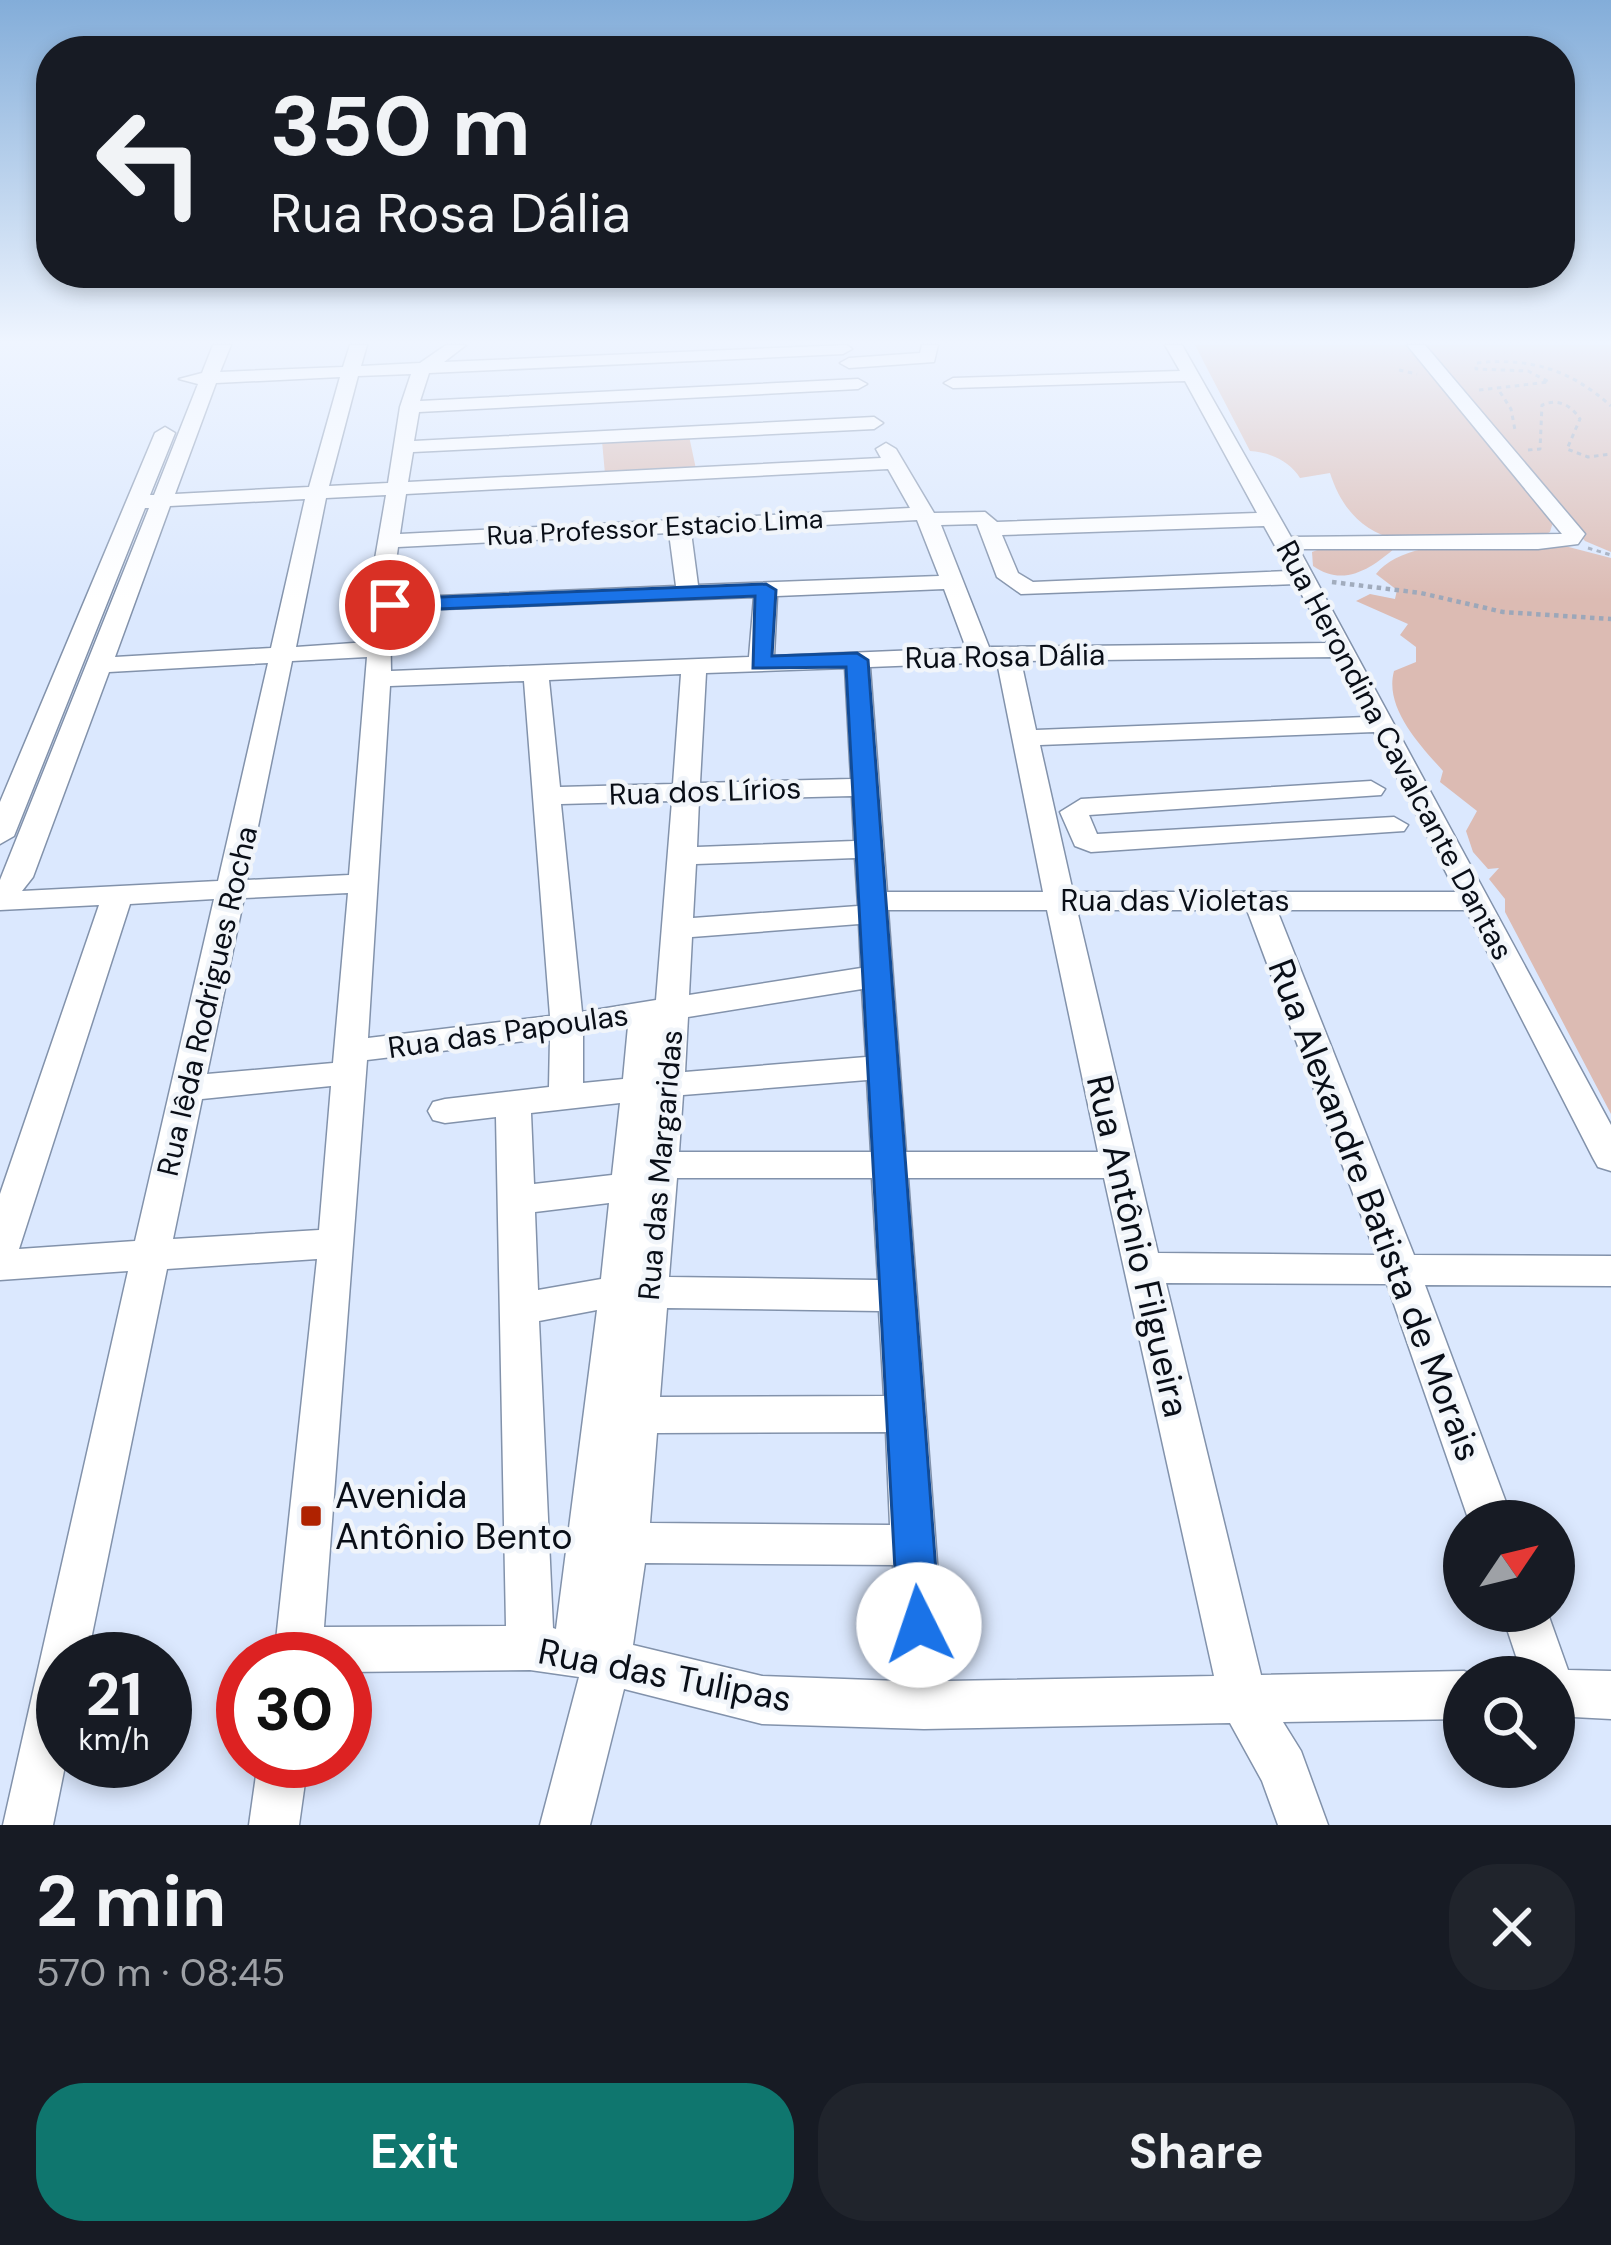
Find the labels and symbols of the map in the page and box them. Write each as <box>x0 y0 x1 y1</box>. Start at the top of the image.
street label: Rua Professor Estacio Lima <box>486 501 824 553</box>
street label: Rua Herondina Cavalcante Dantas <box>1268 534 1522 966</box>
pin <box>339 554 441 656</box>
street label: Rua Rosa Dália <box>904 635 1106 677</box>
street label: Rua dos Lírios <box>608 768 802 814</box>
street label: Rua Iêda Rodrigues Rocha <box>148 822 266 1180</box>
street label: Rua das Violetas <box>1061 881 1289 920</box>
street label: Rua Alexandre Batista de Morais <box>1257 952 1493 1468</box>
street label: Rua das Papoulas <box>385 995 631 1067</box>
street label: Rua das Margaridas <box>629 1028 691 1302</box>
street label: Rua Antônio Filgueira <box>1076 1070 1200 1422</box>
place label: Avenida Antônio Bento <box>335 1472 573 1560</box>
north arrow <box>1443 1500 1575 1632</box>
marker: Avenida Antônio Bento <box>298 1503 324 1529</box>
position arrow <box>856 1562 982 1688</box>
street label: Rua das Tulipas <box>534 1627 796 1723</box>
speed limit sign: 30 <box>216 1632 372 1788</box>

